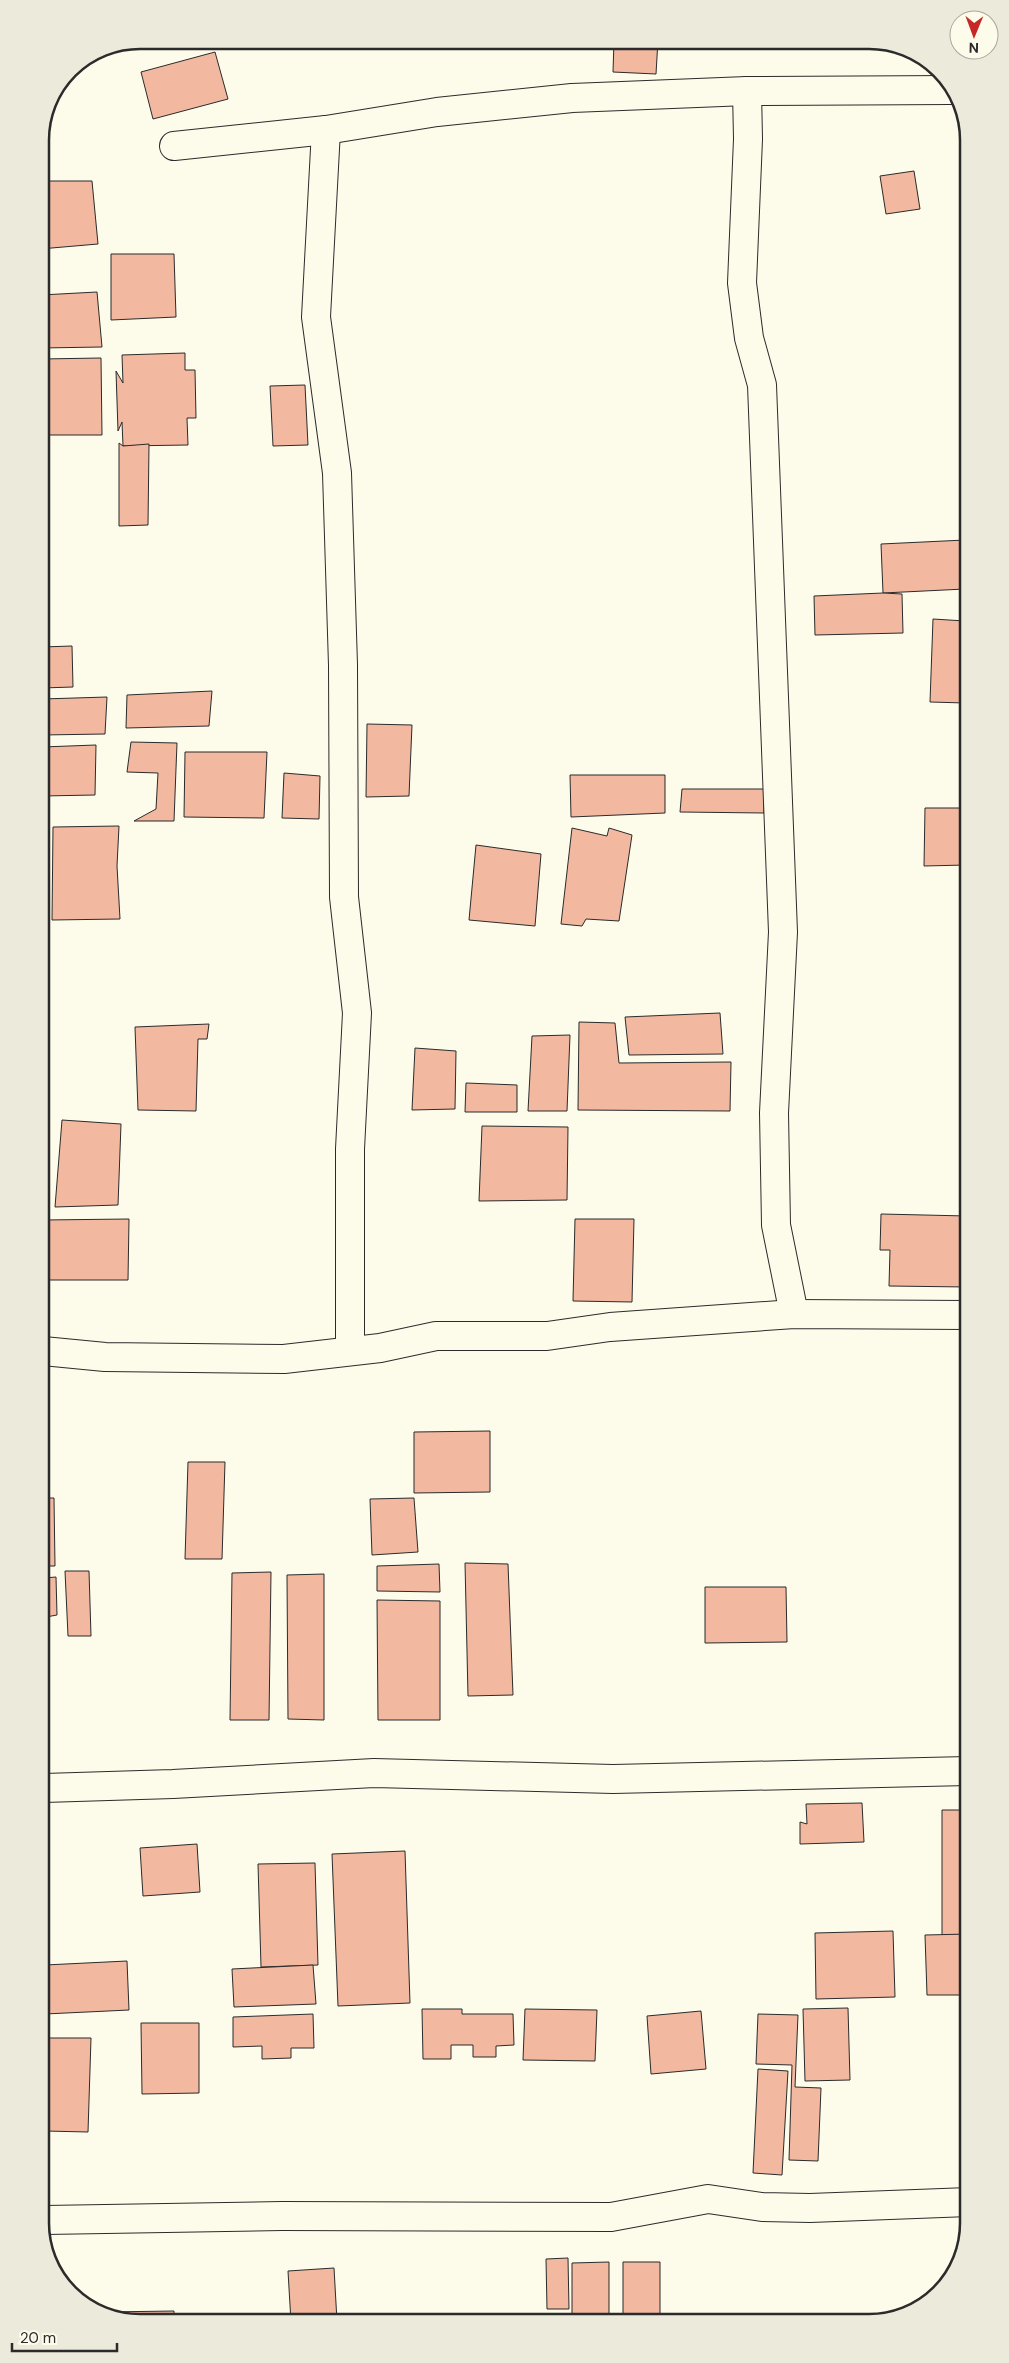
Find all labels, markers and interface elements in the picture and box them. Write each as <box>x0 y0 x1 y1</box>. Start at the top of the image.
north arrow <box>949 10 999 60</box>
text: N <box>969 39 979 57</box>
scale bar <box>12 2320 118 2352</box>
text: 20 m <box>20 2328 56 2348</box>

